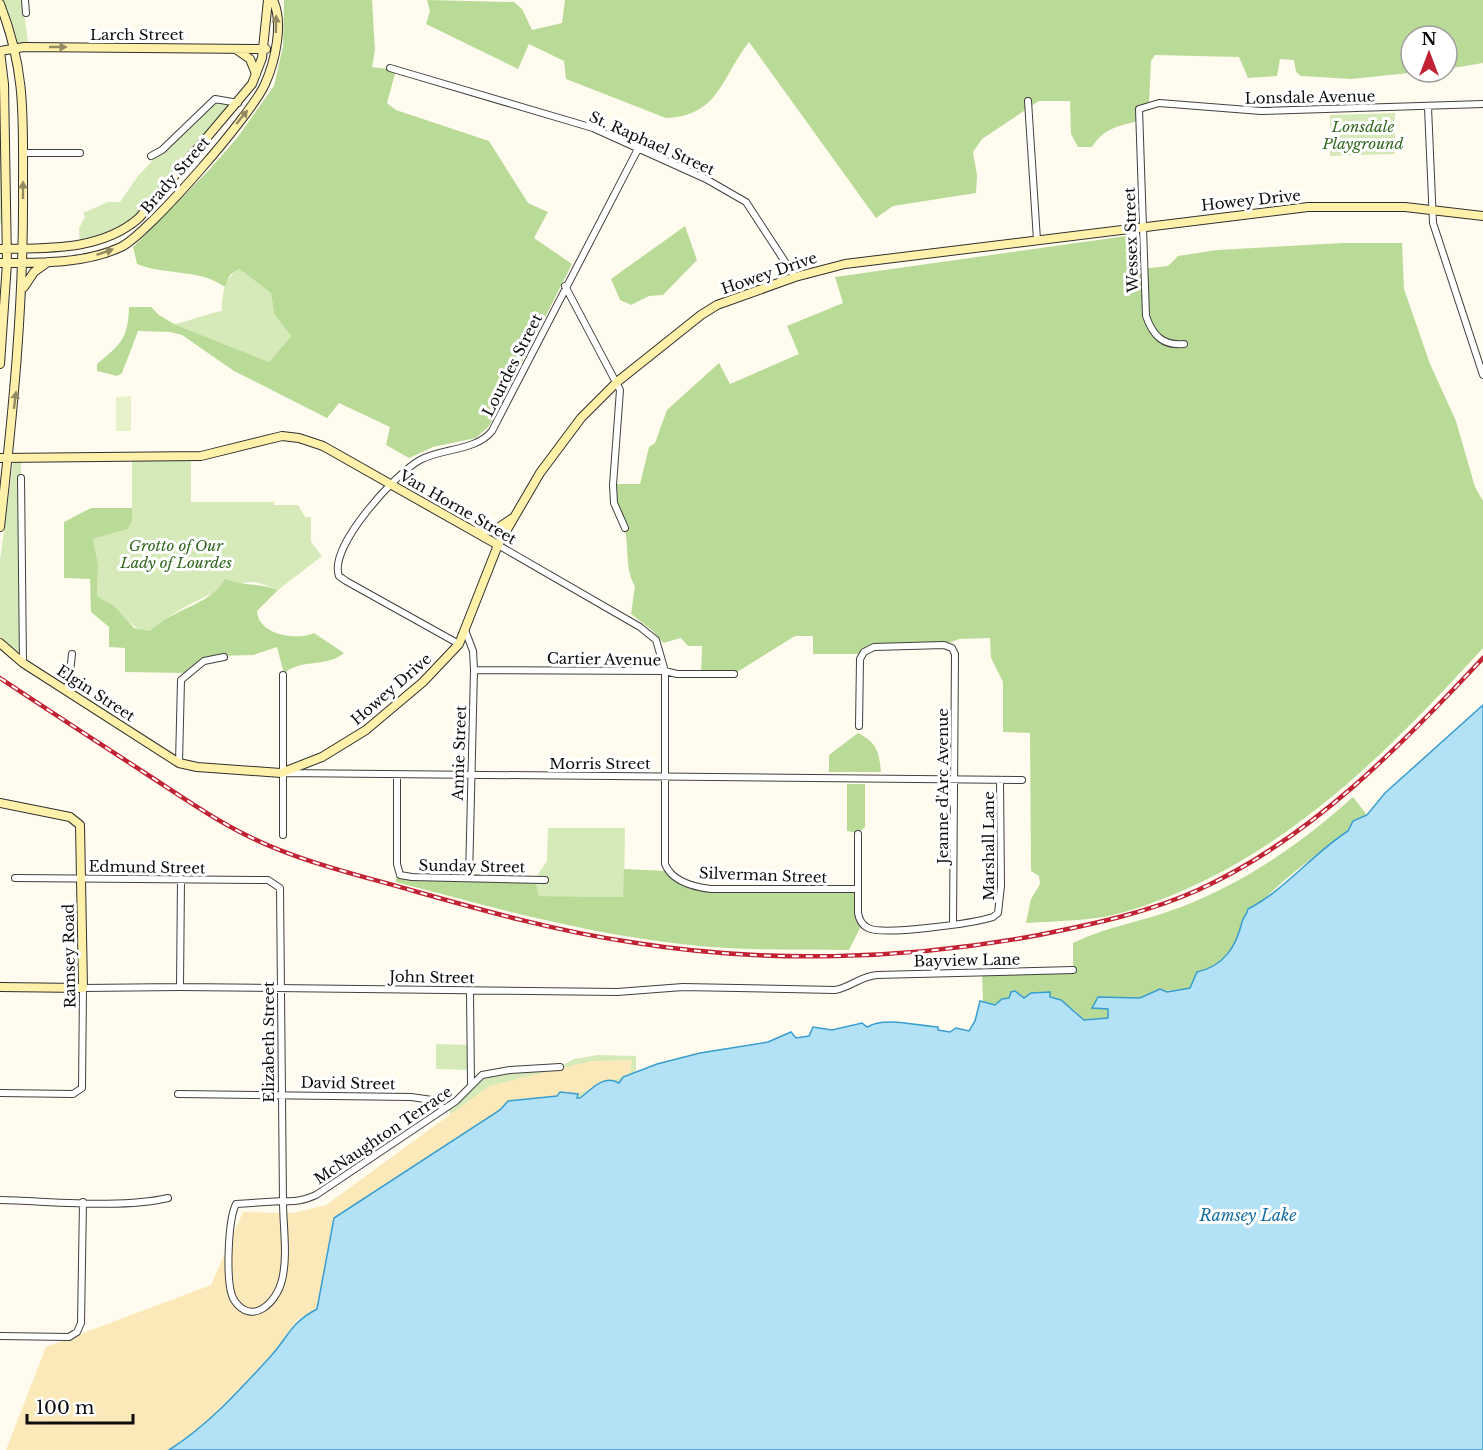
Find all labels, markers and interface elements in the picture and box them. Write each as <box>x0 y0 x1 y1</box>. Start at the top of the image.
one-way arrow <box>272 14 281 33</box>
north arrow <box>1399 24 1459 84</box>
street label: Larch Street <box>90 25 184 44</box>
text: N <box>1421 29 1437 49</box>
one-way arrow <box>49 42 68 52</box>
street label: Lonsdale Avenue <box>1245 86 1375 108</box>
street label: St. Raphael Street <box>586 107 718 179</box>
one-way arrow <box>235 110 248 125</box>
park label: Lonsdale Playground <box>1322 117 1403 153</box>
street label: Brady Street <box>136 132 214 217</box>
one-way arrow <box>18 180 28 199</box>
street label: Howey Drive <box>1200 185 1302 215</box>
street label: Wessex Street <box>1120 187 1142 294</box>
one-way arrow <box>96 247 114 257</box>
street label: Howey Drive <box>719 248 819 298</box>
street label: Lourdes Street <box>478 310 546 420</box>
one-way arrow <box>10 390 19 409</box>
street label: Van Horne Street <box>395 465 520 548</box>
park label: Grotto of Our Lady of Lourdes <box>119 536 232 572</box>
street label: Howey Drive <box>347 649 435 729</box>
street label: Cartier Avenue <box>547 649 661 669</box>
street label: Elgin Street <box>53 661 139 726</box>
street label: Annie Street <box>448 705 470 802</box>
street label: Jeanne d'Arc Avenue <box>933 708 952 866</box>
street label: Morris Street <box>549 754 651 773</box>
street label: Marshall Lane <box>979 791 998 901</box>
street label: Edmund Street <box>88 856 206 878</box>
street label: Sunday Street <box>418 856 526 876</box>
street label: Silverman Street <box>699 863 828 887</box>
street label: Ramsey Road <box>59 903 79 1009</box>
street label: Bayview Lane <box>914 950 1020 970</box>
street label: John Street <box>387 967 475 987</box>
street label: Elizabeth Street <box>259 981 278 1103</box>
street label: David Street <box>300 1073 396 1093</box>
street label: McNaughton Terrace <box>310 1082 456 1188</box>
water label: Ramsey Lake <box>1198 1205 1297 1225</box>
scale bar <box>27 1387 134 1425</box>
text: 100 m <box>36 1397 94 1419</box>

